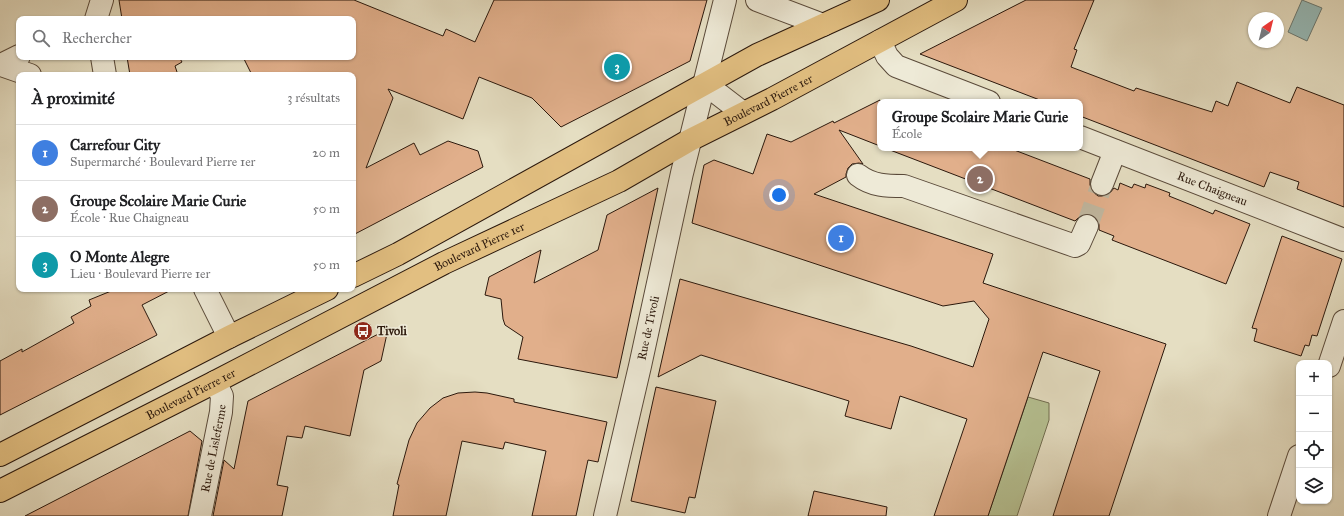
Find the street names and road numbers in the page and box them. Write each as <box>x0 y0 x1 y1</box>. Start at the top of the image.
street label: Boulevard Pierre 1er <box>721 71 816 129</box>
street label: Rue Chaigneau <box>1175 169 1250 209</box>
street label: Boulevard Pierre 1er <box>432 219 527 274</box>
street label: Rue de Tivoli <box>634 294 662 362</box>
street label: Boulevard Pierre 1er <box>144 365 238 423</box>
street label: Rue de Lisleferme <box>198 404 228 494</box>

